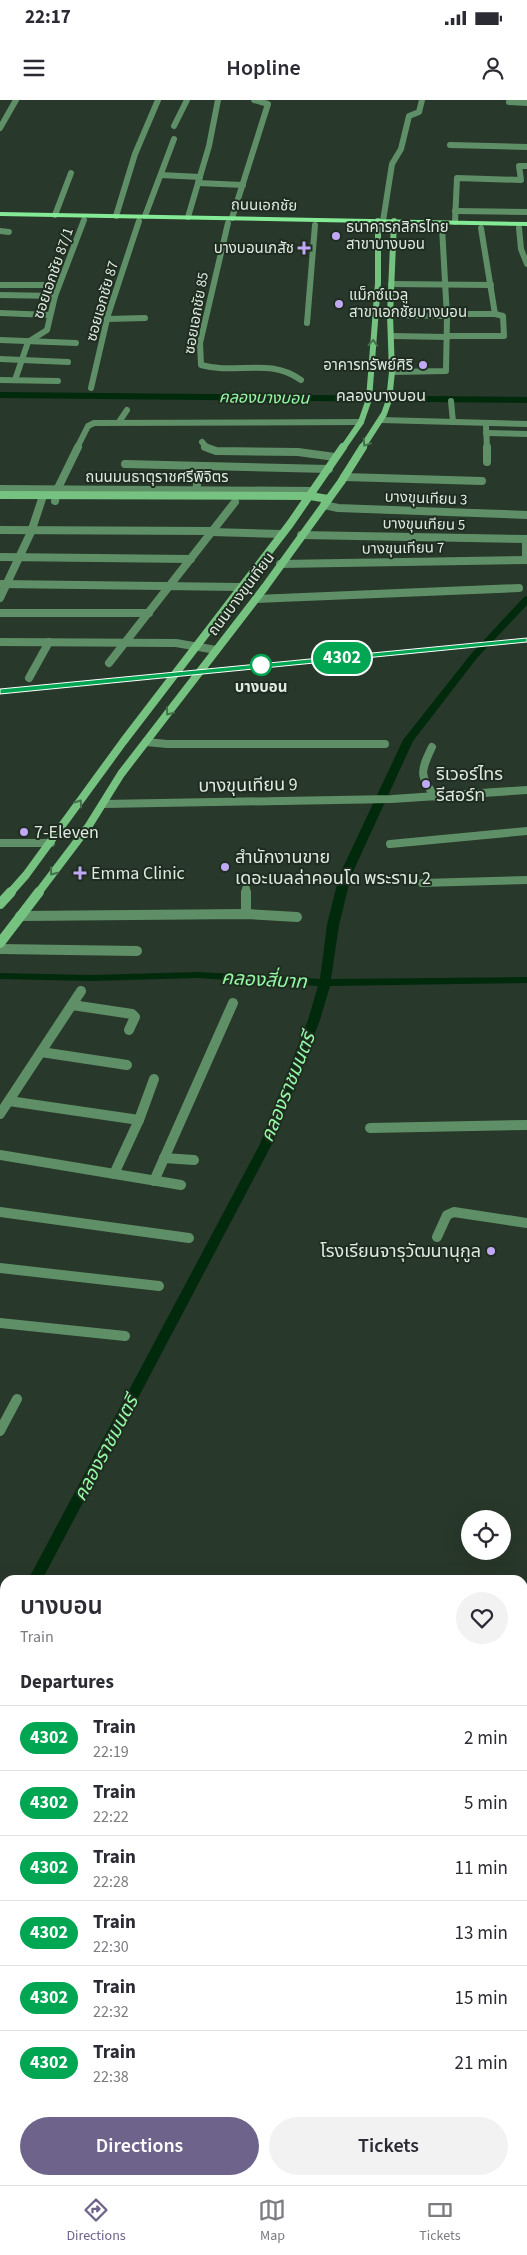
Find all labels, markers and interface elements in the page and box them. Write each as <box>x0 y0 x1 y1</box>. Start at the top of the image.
text: 22:17 <box>25 4 71 31</box>
text: Hopline <box>226 52 301 84</box>
icon: menu <box>20 54 48 82</box>
icon: person <box>479 54 507 82</box>
street label: ถนนเอกชัย <box>231 194 297 217</box>
place label: ธนาคารกสิกรไทย สาขาบางบอน <box>346 217 449 255</box>
street label: ซอยเอกชัย 87/1 <box>28 225 79 322</box>
marker: ธนาคารกสิกรไทย สาขาบางบอน <box>330 230 342 242</box>
place label: บางบอนเภสัช <box>214 238 294 259</box>
marker: บางบอนเภสัช <box>298 242 310 254</box>
street label: ซอยเอกชัย 87 <box>81 258 124 344</box>
street label: ซอยเอกชัย 85 <box>179 270 214 356</box>
place label: แม็กซ์แวลู สาขาเอกชัยบางบอน <box>349 285 467 323</box>
marker: แม็กซ์แวลู สาขาเอกชัยบางบอน <box>333 298 345 310</box>
one-way arrow <box>367 339 378 347</box>
place label: อาคารทรัพย์ศิริ <box>323 355 413 376</box>
marker: อาคารทรัพย์ศิริ <box>417 359 429 371</box>
district label: คลองบางบอน <box>336 385 426 407</box>
water label: คลองบางบอน <box>219 386 310 410</box>
one-way arrow <box>363 438 373 447</box>
street label: ถนนมนธาตุราชศรีพิจิตร <box>85 467 229 488</box>
street label: บางขุนเทียน 3 <box>384 487 468 510</box>
street label: บางขุนเทียน 5 <box>382 513 466 536</box>
street label: บางขุนเทียน 7 <box>361 537 445 560</box>
street label: ถนนบางขุนเทียน <box>203 548 280 640</box>
line badge: 4302 <box>307 642 377 674</box>
text: 4302 <box>323 645 361 670</box>
marker: บางบอน <box>250 654 272 676</box>
place label: บางบอน <box>235 677 287 698</box>
one-way arrow <box>166 706 174 715</box>
place label: ริเวอร์ไทร รีสอร์ท <box>436 762 503 808</box>
street label: บางขุนเทียน 9 <box>198 772 298 799</box>
marker: ริเวอร์ไทร รีสอร์ท <box>420 778 432 790</box>
one-way arrow <box>73 799 82 809</box>
place label: 7-Eleven <box>34 820 99 845</box>
marker: 7-Eleven <box>18 826 30 838</box>
place label: สำนักงานขาย เดอะเบลล่าคอนโด พระราม 2 <box>235 845 431 891</box>
place label: Emma Clinic <box>91 861 185 886</box>
marker: สำนักงานขาย เดอะเบลล่าคอนโด พระราม 2 <box>219 861 231 873</box>
one-way arrow <box>50 866 58 875</box>
marker: Emma Clinic <box>73 866 87 880</box>
water label: คลองสี่บาท <box>221 964 309 996</box>
water label: คลองราชมนตรี <box>254 1025 324 1146</box>
place label: โรงเรียนจารุวัฒนานุกูล <box>320 1239 481 1264</box>
marker: โรงเรียนจารุวัฒนานุกูล <box>485 1245 497 1257</box>
water label: คลองราชมนตรี <box>67 1388 147 1506</box>
map controls <box>461 1510 511 1560</box>
button: locate <box>461 1510 511 1560</box>
text: บางบอน <box>20 1589 103 1624</box>
button: heart <box>456 1592 508 1644</box>
text: Train <box>20 1626 54 1648</box>
text: Departures <box>20 1669 114 1696</box>
text: Train <box>93 1714 136 1741</box>
text: 4302 <box>30 1725 68 1750</box>
text: 2 min <box>464 1725 508 1752</box>
text: 22:19 <box>93 1741 129 1763</box>
text: Train <box>93 1779 136 1806</box>
text: 4302 <box>30 1790 68 1815</box>
text: 5 min <box>464 1790 508 1817</box>
text: 22:22 <box>93 1806 129 1828</box>
text: Train <box>93 1844 136 1871</box>
text: 4302 <box>30 1855 68 1880</box>
text: 11 min <box>454 1855 508 1882</box>
text: 22:28 <box>93 1871 129 1893</box>
text: Train <box>93 1909 136 1936</box>
text: 4302 <box>30 1920 68 1945</box>
text: 13 min <box>454 1920 508 1947</box>
text: 22:30 <box>93 1936 129 1958</box>
text: Train <box>93 1974 136 2001</box>
text: 4302 <box>30 1985 68 2010</box>
text: 15 min <box>454 1985 508 2012</box>
text: 22:32 <box>93 2001 129 2023</box>
text: Train <box>93 2039 136 2066</box>
text: 4302 <box>30 2050 68 2075</box>
text: 21 min <box>454 2050 508 2077</box>
text: 22:38 <box>93 2066 129 2088</box>
button: Directions <box>20 2117 259 2175</box>
button: Tickets <box>269 2117 508 2175</box>
tab: Directions <box>66 2196 126 2246</box>
tab: Map <box>258 2196 286 2246</box>
tab: Tickets <box>419 2196 461 2246</box>

